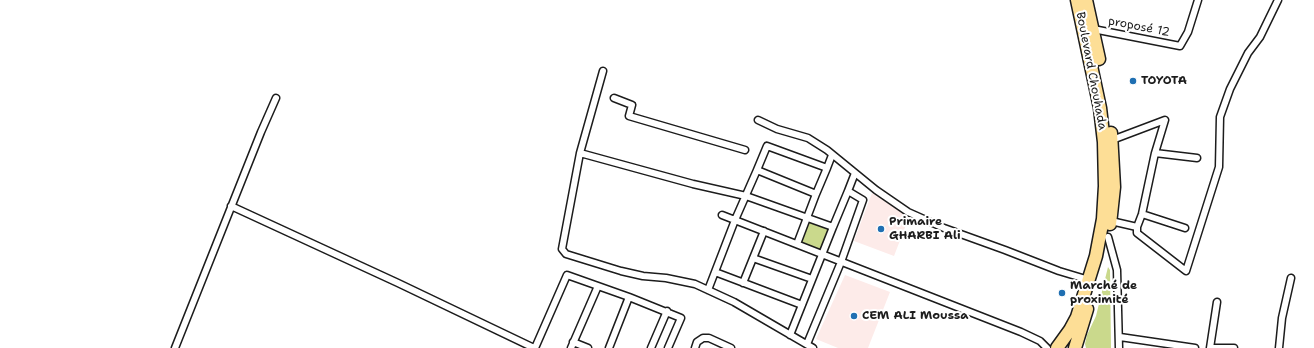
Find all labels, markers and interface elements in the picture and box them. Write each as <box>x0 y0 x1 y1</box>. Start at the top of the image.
street label: Boulevard Chouhada <box>1072 11 1110 131</box>
street label: proposé 12 <box>1107 14 1171 40</box>
place label: TOYOTA <box>1141 74 1187 88</box>
marker: TOYOTA <box>1128 76 1138 86</box>
place label: Primaire GHARBI Ali <box>889 215 961 243</box>
marker: Primaire GHARBI Ali <box>876 224 886 234</box>
place label: Marché de proximité <box>1070 279 1137 307</box>
marker: Marché de proximité <box>1057 288 1067 298</box>
place label: CEM ALI Moussa <box>862 309 969 323</box>
marker: CEM ALI Moussa <box>849 311 859 321</box>

